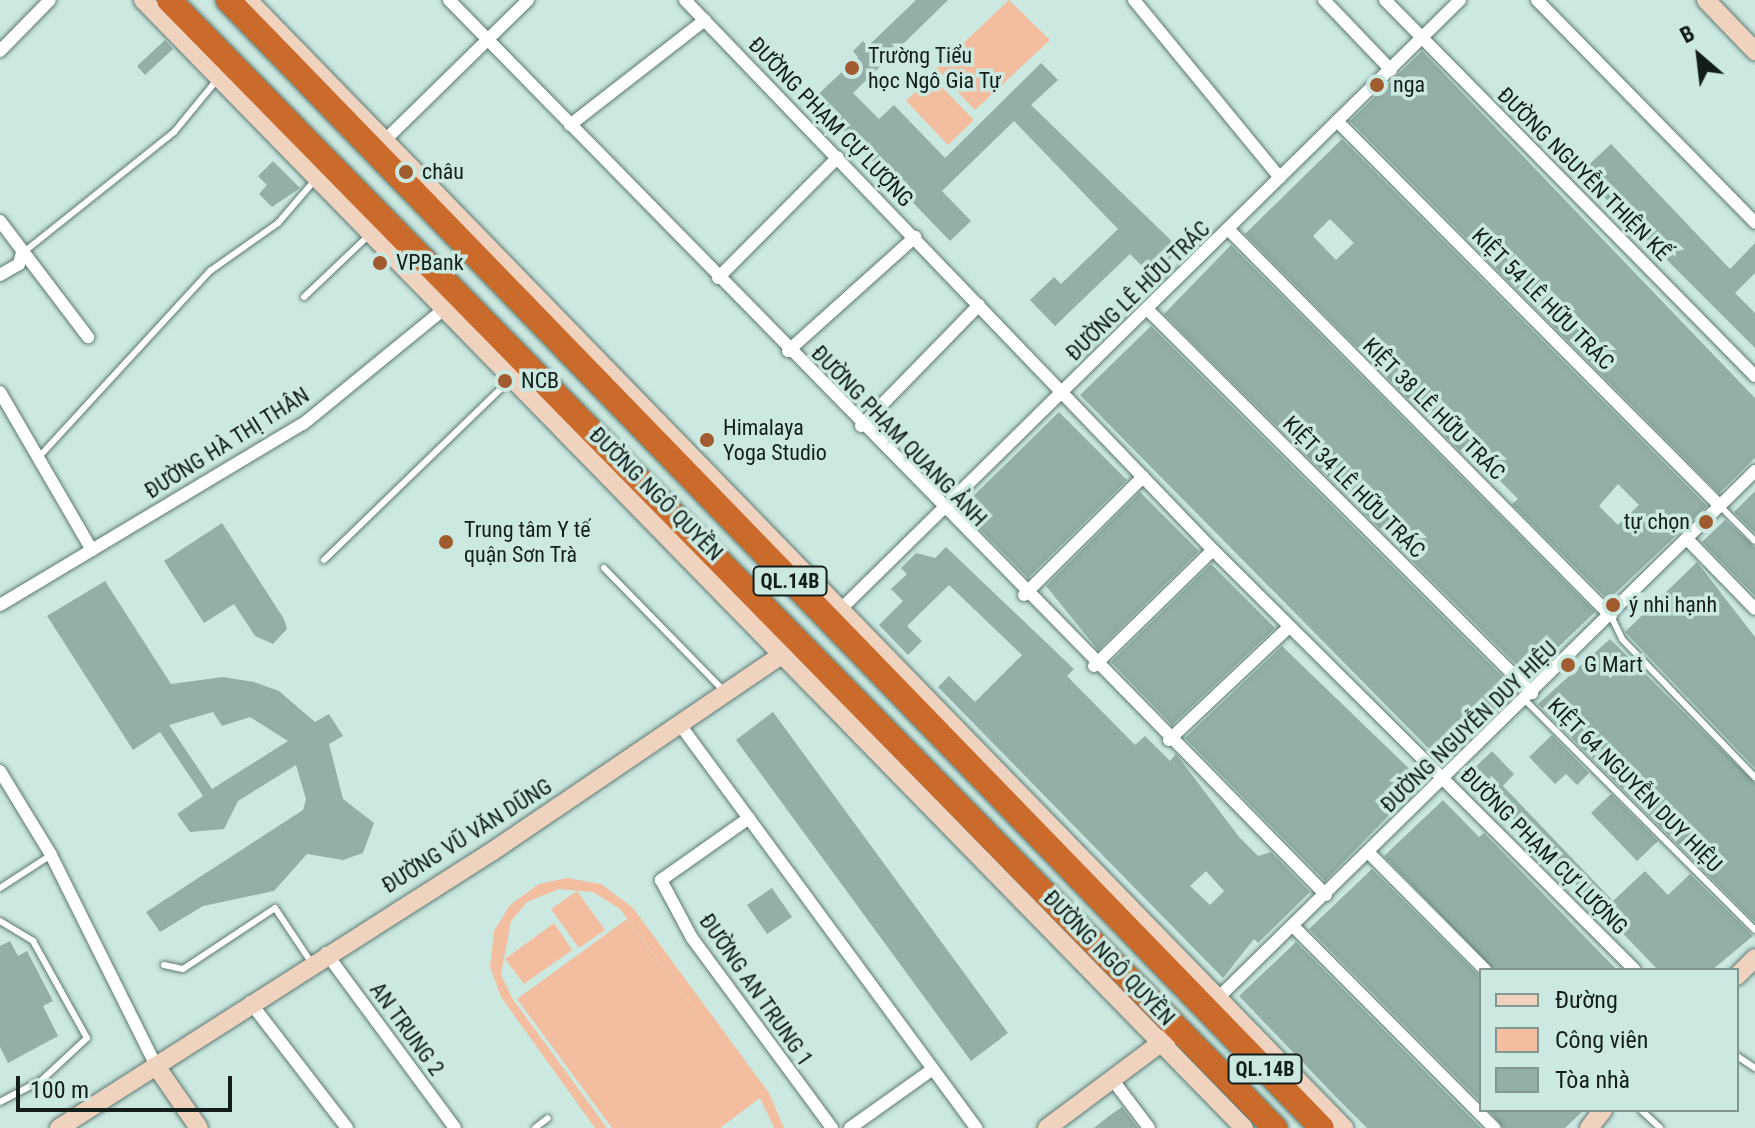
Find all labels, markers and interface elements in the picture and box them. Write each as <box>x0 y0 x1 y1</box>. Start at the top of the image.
north arrow <box>1659 16 1739 96</box>
text: B <box>1676 20 1699 48</box>
street label: ĐƯỜNG PHẠM CỰ LƯỢNG <box>743 32 919 212</box>
place label: Trường Tiểu học Ngô Gia Tự <box>868 42 1002 94</box>
marker: Trường Tiểu học Ngô Gia Tự <box>843 59 861 77</box>
place label: nga <box>1393 72 1425 98</box>
marker: nga <box>1368 76 1386 94</box>
street label: ĐƯỜNG NGUYỄN THIỆN KẾ <box>1492 82 1676 266</box>
place label: châu <box>422 159 464 185</box>
marker: châu <box>397 163 415 181</box>
street label: ĐƯỜNG LÊ HỮU TRÁC <box>1060 215 1216 367</box>
street label: KIỆT 54 LÊ HỮU TRÁC <box>1466 222 1620 376</box>
place label: VPBank <box>396 250 464 276</box>
marker: VPBank <box>371 254 389 272</box>
street label: KIỆT 38 LÊ HỮU TRÁC <box>1357 332 1511 486</box>
street label: ĐƯỜNG PHẠM QUANG ẢNH <box>806 340 992 532</box>
place label: NCB <box>521 368 559 394</box>
marker: NCB <box>496 372 514 390</box>
street label: ĐƯỜNG HÀ THỊ THÂN <box>140 382 314 504</box>
street label: KIỆT 34 LÊ HỮU TRÁC <box>1277 410 1431 564</box>
place label: Himalaya Yoga Studio <box>723 414 827 466</box>
street label: ĐƯỜNG NGÔ QUYỀN <box>584 422 728 566</box>
marker: Himalaya Yoga Studio <box>698 431 716 449</box>
place label: tự chọn <box>1624 509 1690 535</box>
marker: tự chọn <box>1697 513 1715 531</box>
place label: Trung tâm Y tế quận Sơn Trà <box>464 516 591 568</box>
marker: Trung tâm Y tế quận Sơn Trà <box>435 531 457 553</box>
road number: QL.14B <box>752 565 828 597</box>
place label: ý nhi hạnh <box>1629 592 1717 618</box>
marker: ý nhi hạnh <box>1604 596 1622 614</box>
street label: ĐƯỜNG NGUYỄN DUY HIỆU <box>1375 636 1563 818</box>
place label: G Mart <box>1584 652 1643 678</box>
marker: G Mart <box>1559 656 1577 674</box>
street label: KIỆT 64 NGUYỄN DUY HIỆU <box>1542 692 1728 878</box>
street label: ĐƯỜNG PHẠM CỰ LƯỢNG <box>1455 762 1633 940</box>
street label: ĐƯỜNG VŨ VĂN DŨNG <box>377 773 557 899</box>
street label: ĐƯỜNG NGÔ QUYỀN <box>1038 885 1180 1031</box>
street label: ĐƯỜNG AN TRUNG 1 <box>693 909 819 1071</box>
legend <box>1479 968 1739 1112</box>
street label: AN TRUNG 2 <box>364 977 450 1081</box>
text: Đường <box>1555 986 1618 1014</box>
text: Công viên <box>1555 1026 1648 1054</box>
road number: QL.14B <box>1227 1053 1303 1085</box>
scale bar <box>20 1060 236 1110</box>
text: Tòa nhà <box>1555 1066 1630 1094</box>
text: 100 m <box>30 1076 89 1104</box>

